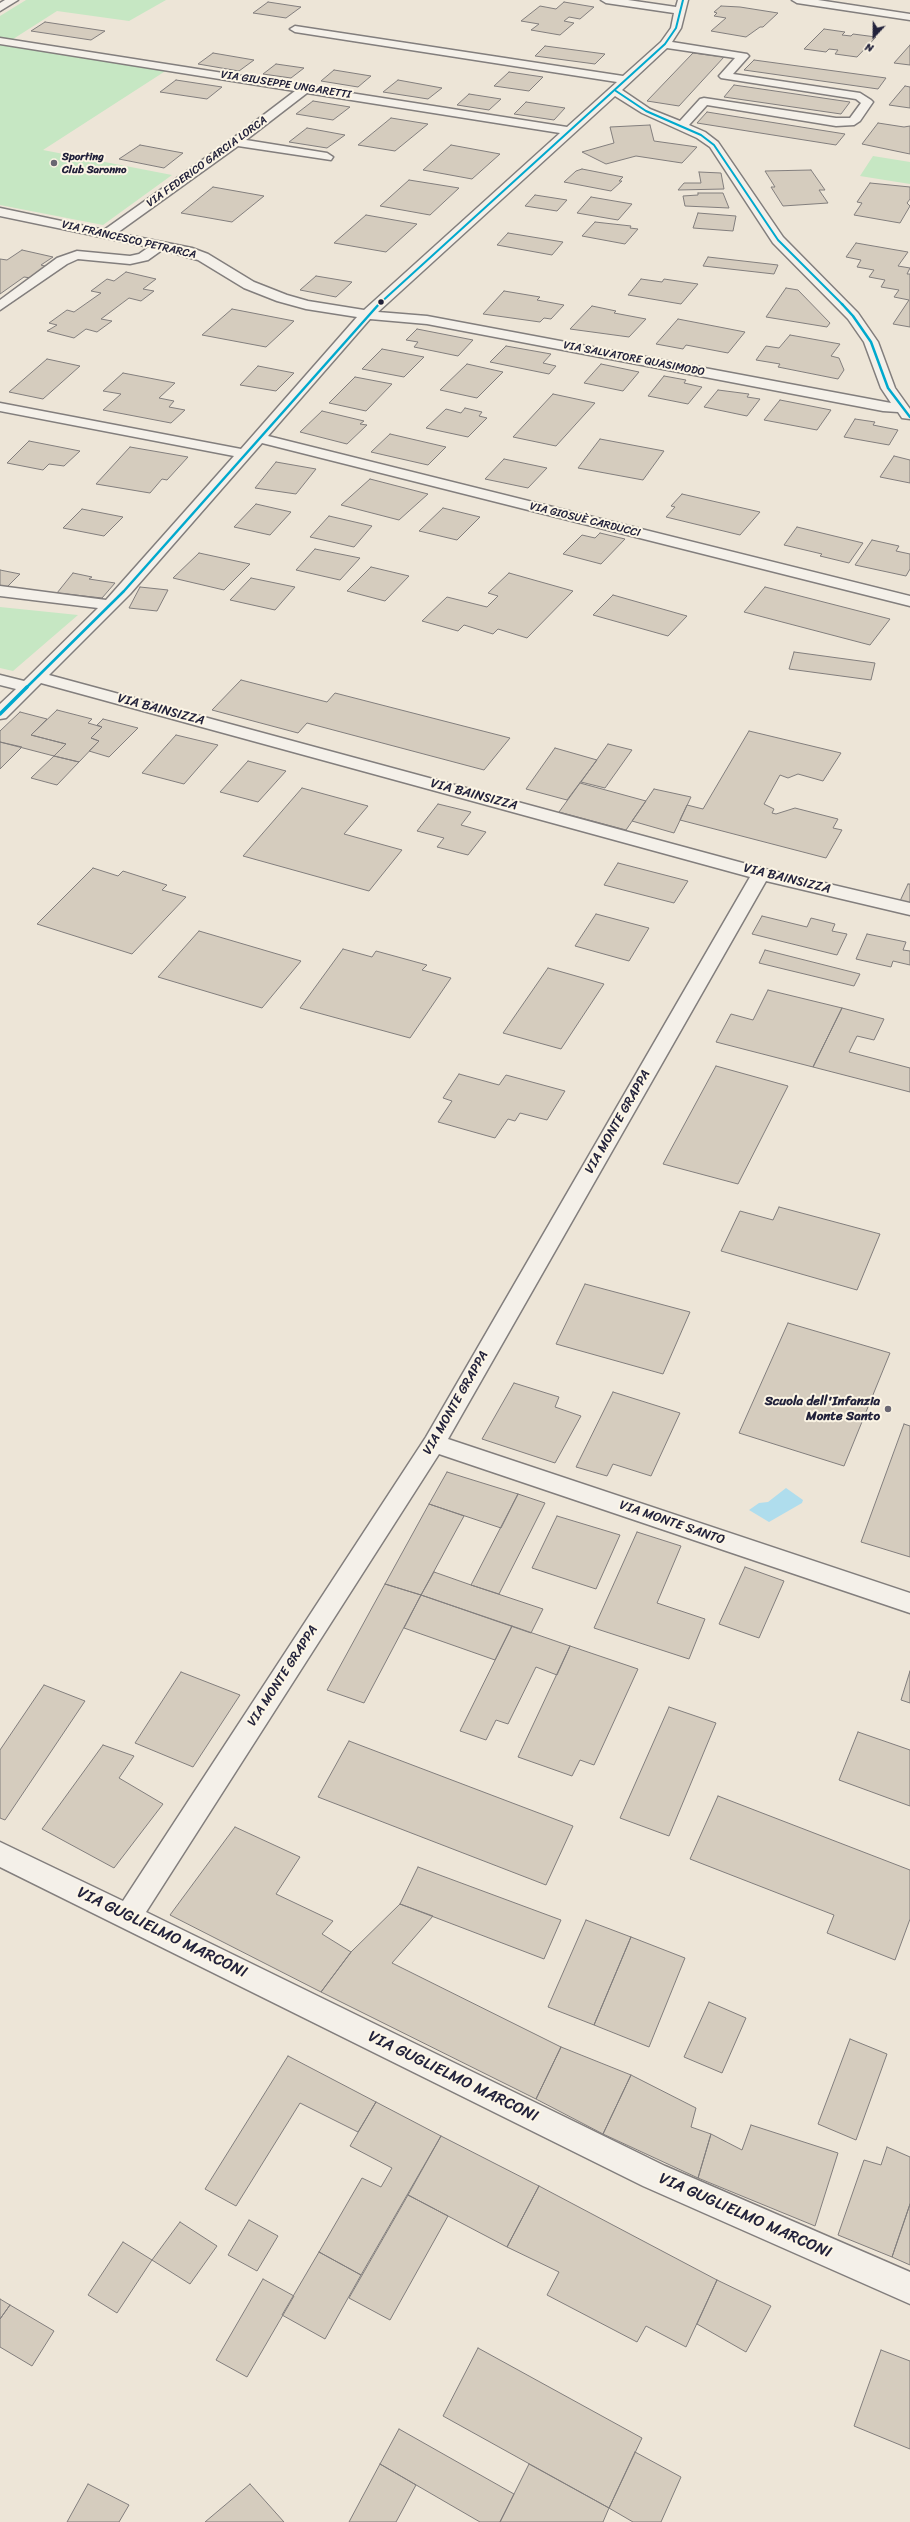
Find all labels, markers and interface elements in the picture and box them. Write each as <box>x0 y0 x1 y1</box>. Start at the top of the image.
north arrow <box>854 16 894 56</box>
text: N <box>862 37 876 58</box>
street label: VIA GIUSEPPE UNGARETTI <box>220 68 352 102</box>
street label: VIA FEDERICO GARCIA LORCA <box>144 114 270 210</box>
place label: Sporting Club Saronno <box>62 150 127 176</box>
marker: Sporting Club Saronno <box>49 158 59 168</box>
street label: VIA FRANCESCO PETRARCA <box>61 218 197 262</box>
unlabelled marker <box>376 297 386 307</box>
street label: VIA SALVATORE QUASIMODO <box>562 339 706 379</box>
street label: VIA GIOSUÈ CARDUCCI <box>528 500 642 540</box>
street label: VIA BAINSIZZA <box>116 691 206 729</box>
street label: VIA BAINSIZZA <box>429 776 519 814</box>
street label: VIA BAINSIZZA <box>742 861 832 897</box>
street label: VIA MONTE GRAPPA <box>582 1067 654 1177</box>
street label: VIA MONTE GRAPPA <box>420 1348 492 1458</box>
place label: Scuola dell'Infanzia Monte Santo <box>765 1394 880 1425</box>
marker: Scuola dell'Infanzia Monte Santo <box>883 1404 893 1414</box>
street label: VIA MONTE SANTO <box>617 1498 727 1548</box>
street label: VIA MONTE GRAPPA <box>245 1623 321 1729</box>
street label: VIA GUGLIELMO MARCONI <box>74 1883 250 1983</box>
street label: VIA GUGLIELMO MARCONI <box>365 2027 541 2127</box>
street label: VIA GUGLIELMO MARCONI <box>656 2169 834 2263</box>

